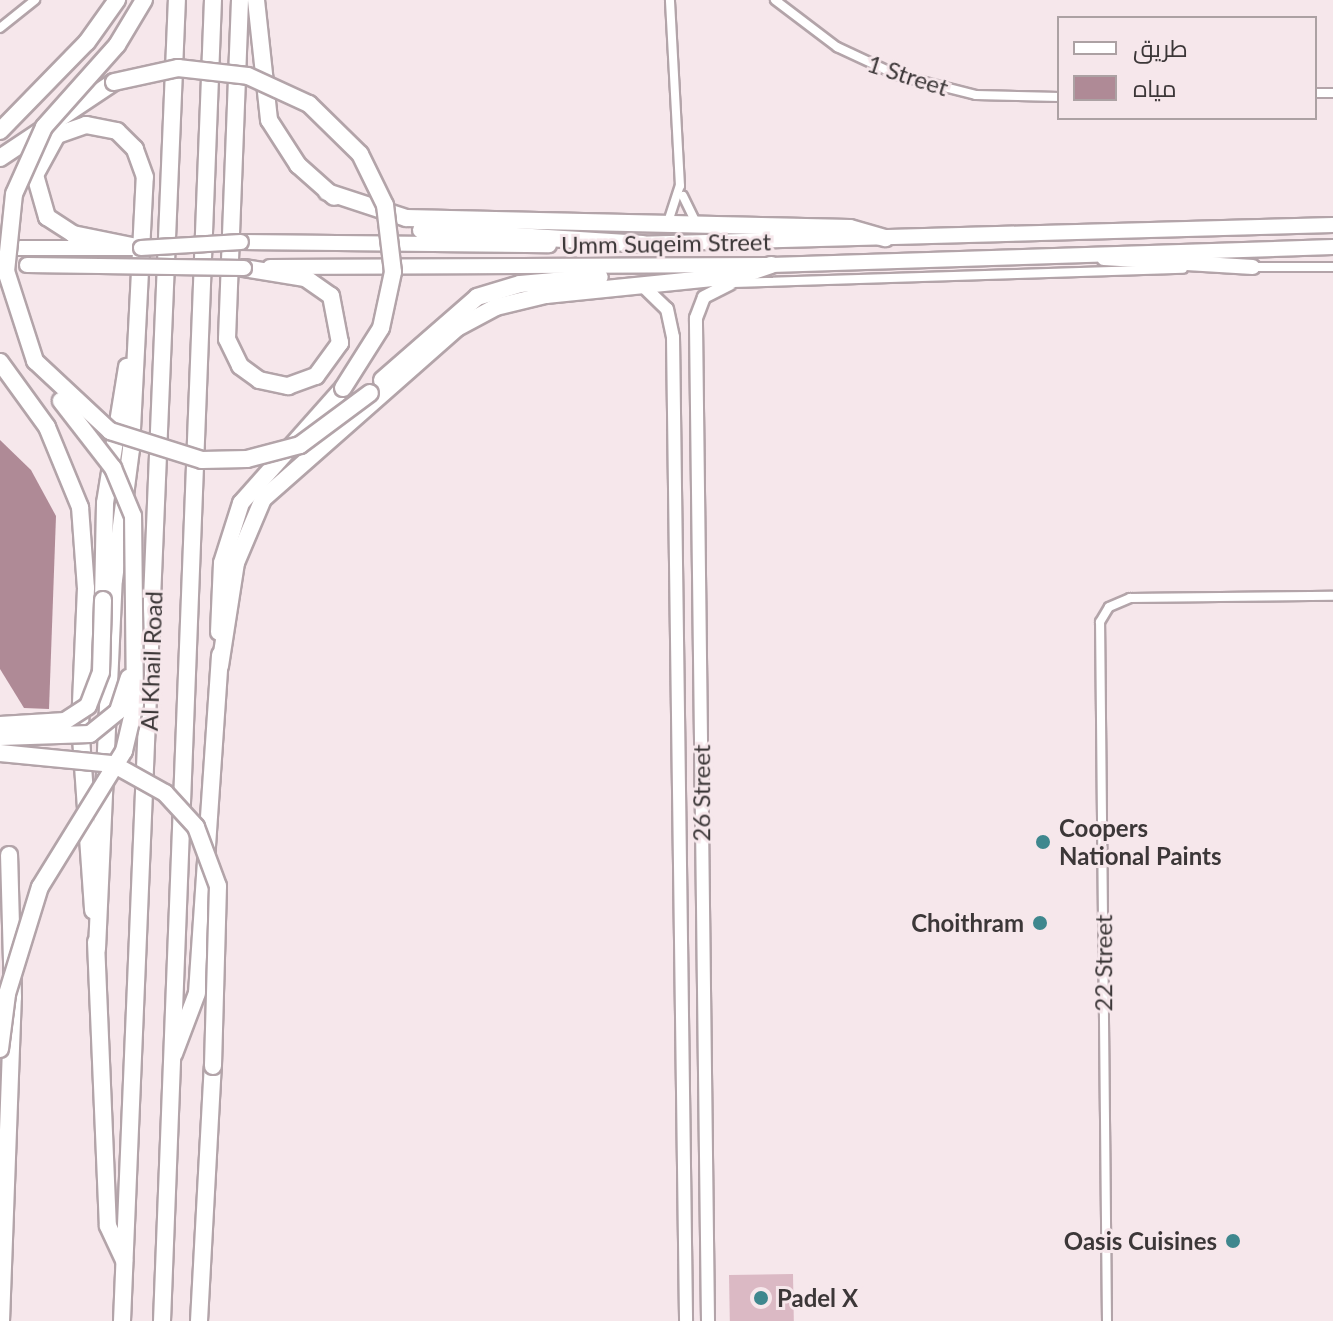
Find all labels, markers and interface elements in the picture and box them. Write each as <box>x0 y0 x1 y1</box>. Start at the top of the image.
legend <box>1057 16 1317 120</box>
text: طريق <box>1133 33 1188 62</box>
street label: 1 Street <box>864 48 952 102</box>
text: مياه <box>1133 73 1177 102</box>
street label: Umm Suqeim Street <box>561 227 771 259</box>
street label: Al Khail Road <box>134 591 168 731</box>
street label: 26 Street <box>687 744 715 842</box>
place label: Coopers National Paints <box>1059 814 1222 870</box>
marker: Coopers National Paints <box>1034 833 1052 851</box>
place label: Choithram <box>911 909 1024 937</box>
marker: Choithram <box>1031 914 1049 932</box>
street label: 22 Street <box>1089 914 1117 1012</box>
place label: Oasis Cuisines <box>1064 1227 1217 1255</box>
marker: Oasis Cuisines <box>1224 1232 1242 1250</box>
place label: Padel X <box>777 1284 858 1312</box>
marker: Padel X <box>752 1289 770 1307</box>

